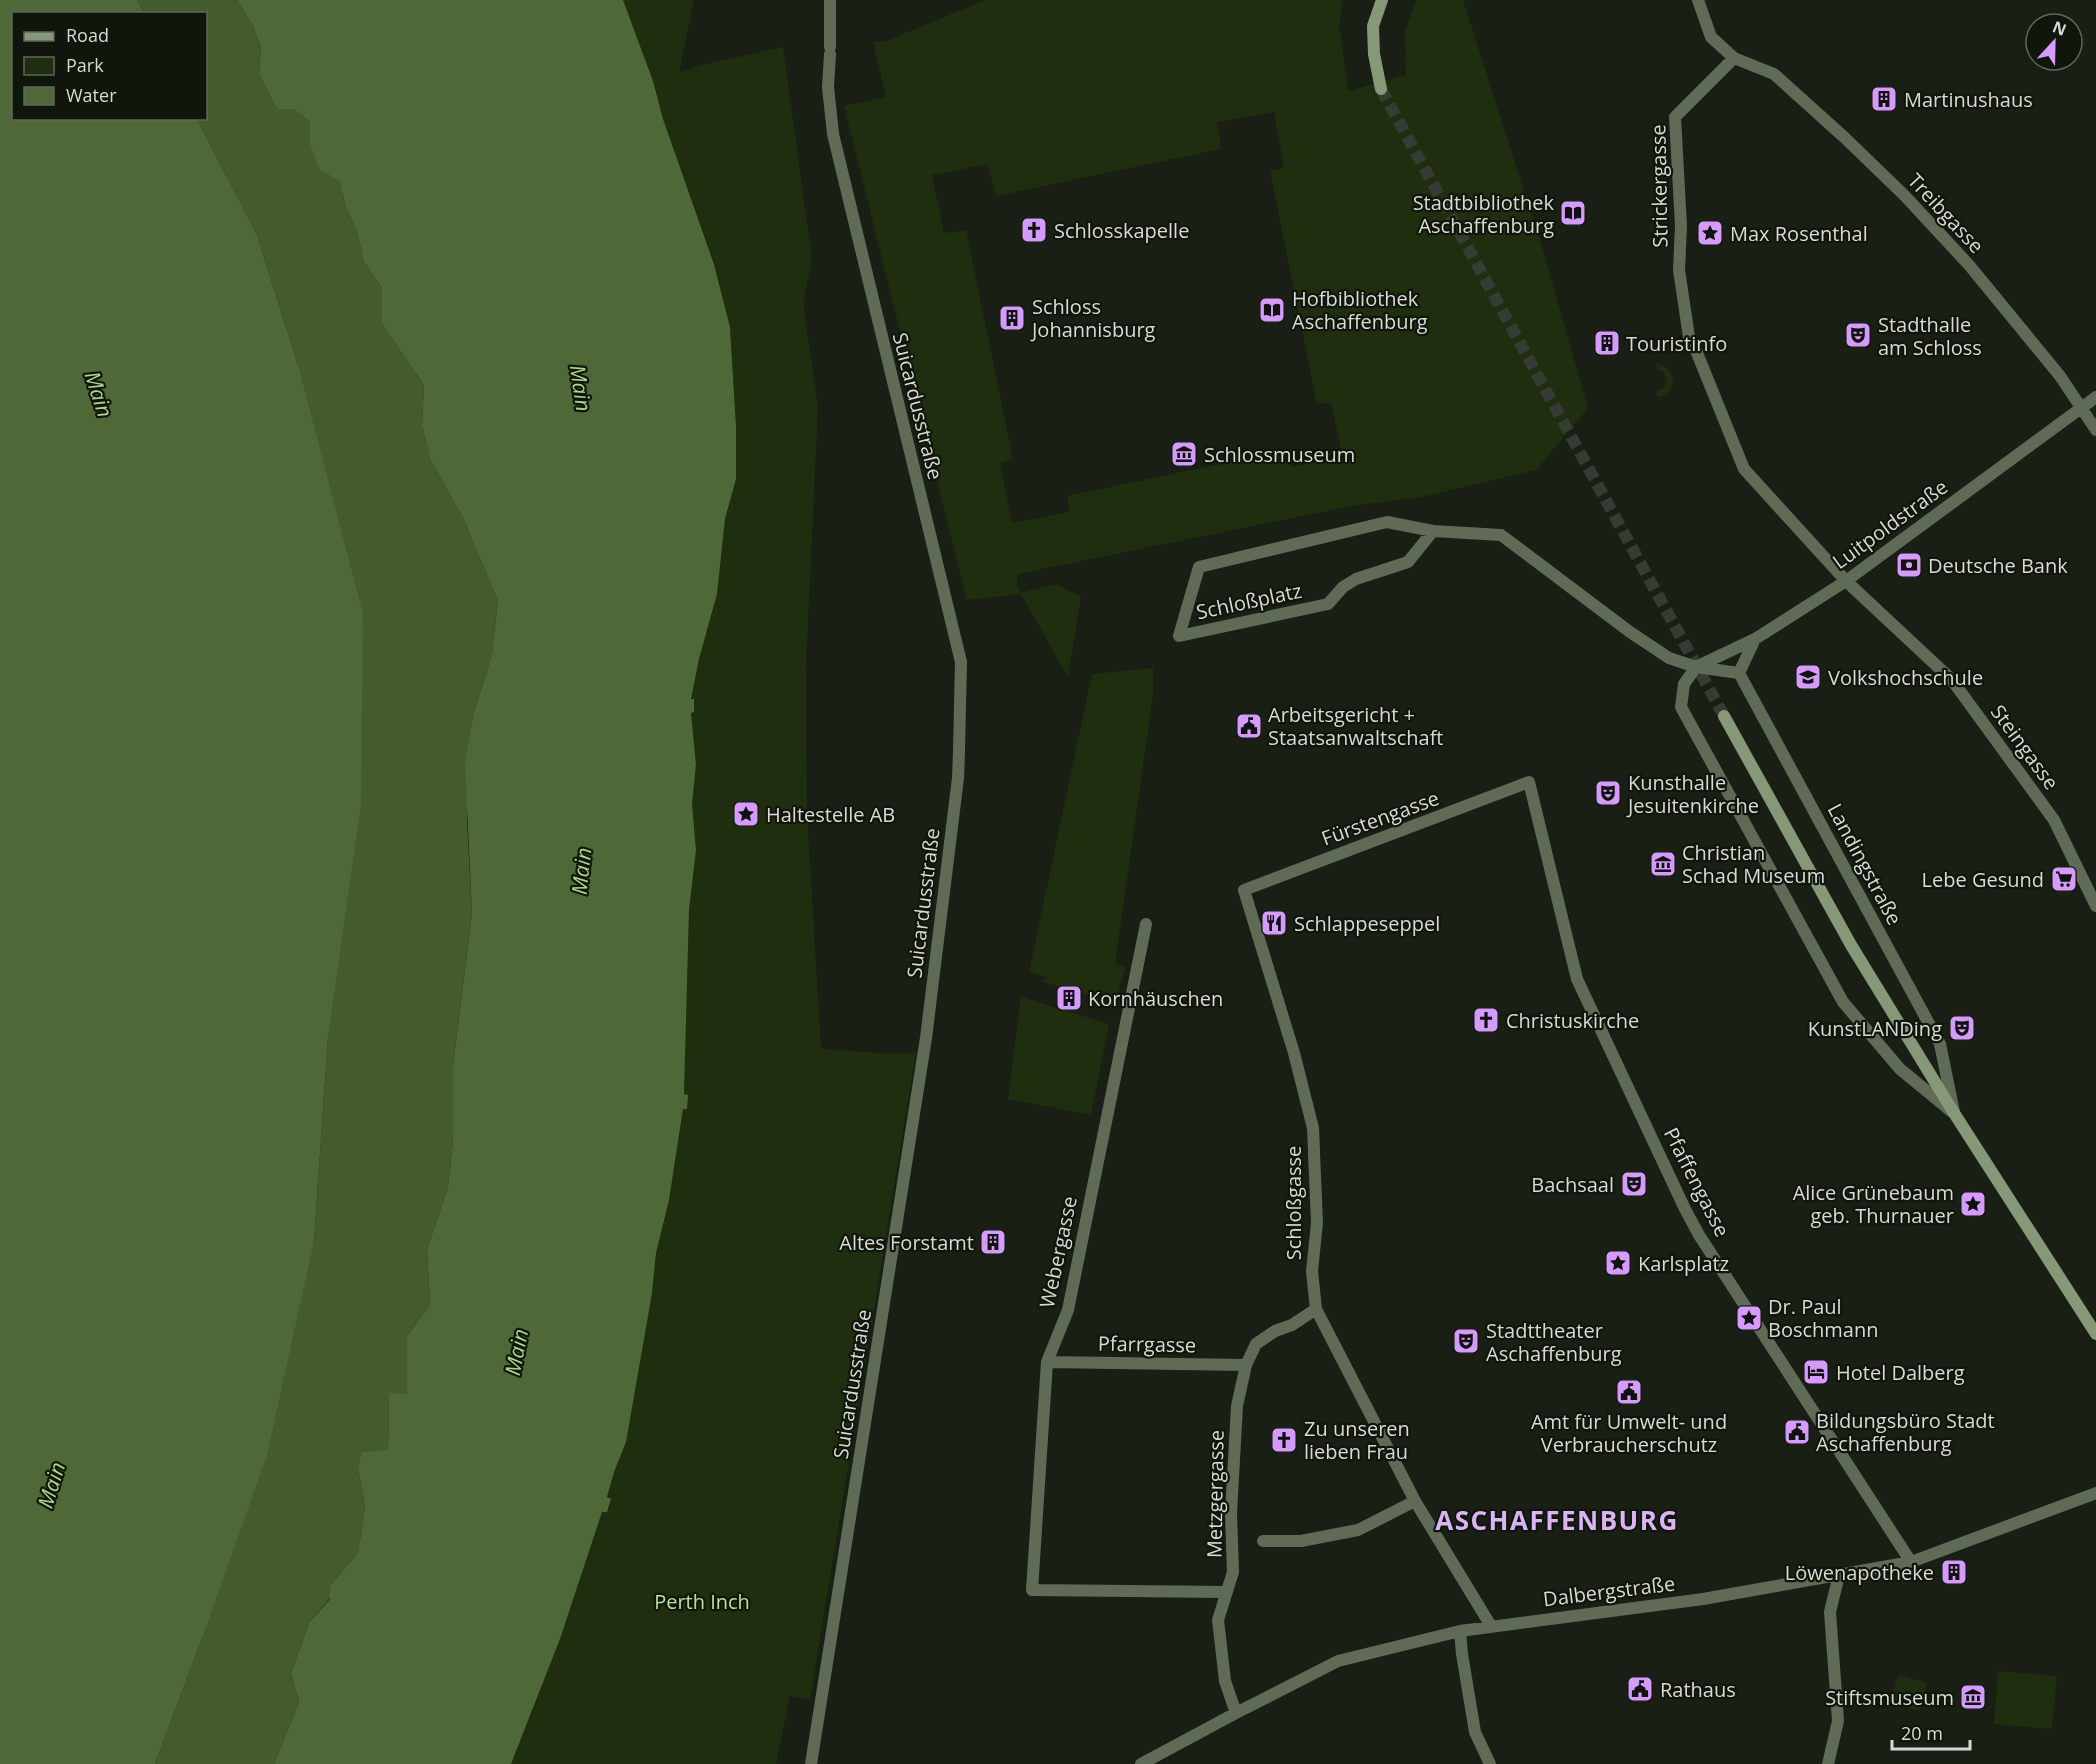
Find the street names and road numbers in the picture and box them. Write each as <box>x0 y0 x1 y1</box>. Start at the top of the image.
street label: Strickergasse <box>1644 124 1674 248</box>
street label: Treibgasse <box>1902 167 1990 259</box>
street label: Suicardusstraße <box>887 330 949 482</box>
street label: Luitpoldstraße <box>1827 473 1953 575</box>
street label: Schloßplatz <box>1194 577 1304 625</box>
street label: Steingasse <box>1985 699 2065 795</box>
street label: Fürstengasse <box>1318 784 1442 852</box>
street label: Landingstraße <box>1822 799 1908 929</box>
street label: Suicardusstraße <box>900 827 946 979</box>
street label: Pfaffengasse <box>1658 1123 1736 1241</box>
street label: Schloßgasse <box>1280 1146 1307 1260</box>
street label: Webergasse <box>1033 1194 1083 1310</box>
street label: Suicardusstraße <box>827 1307 877 1461</box>
street label: Pfarrgasse <box>1098 1330 1196 1358</box>
street label: Metzgergasse <box>1200 1430 1230 1558</box>
street label: Dalbergstraße <box>1541 1570 1677 1612</box>

